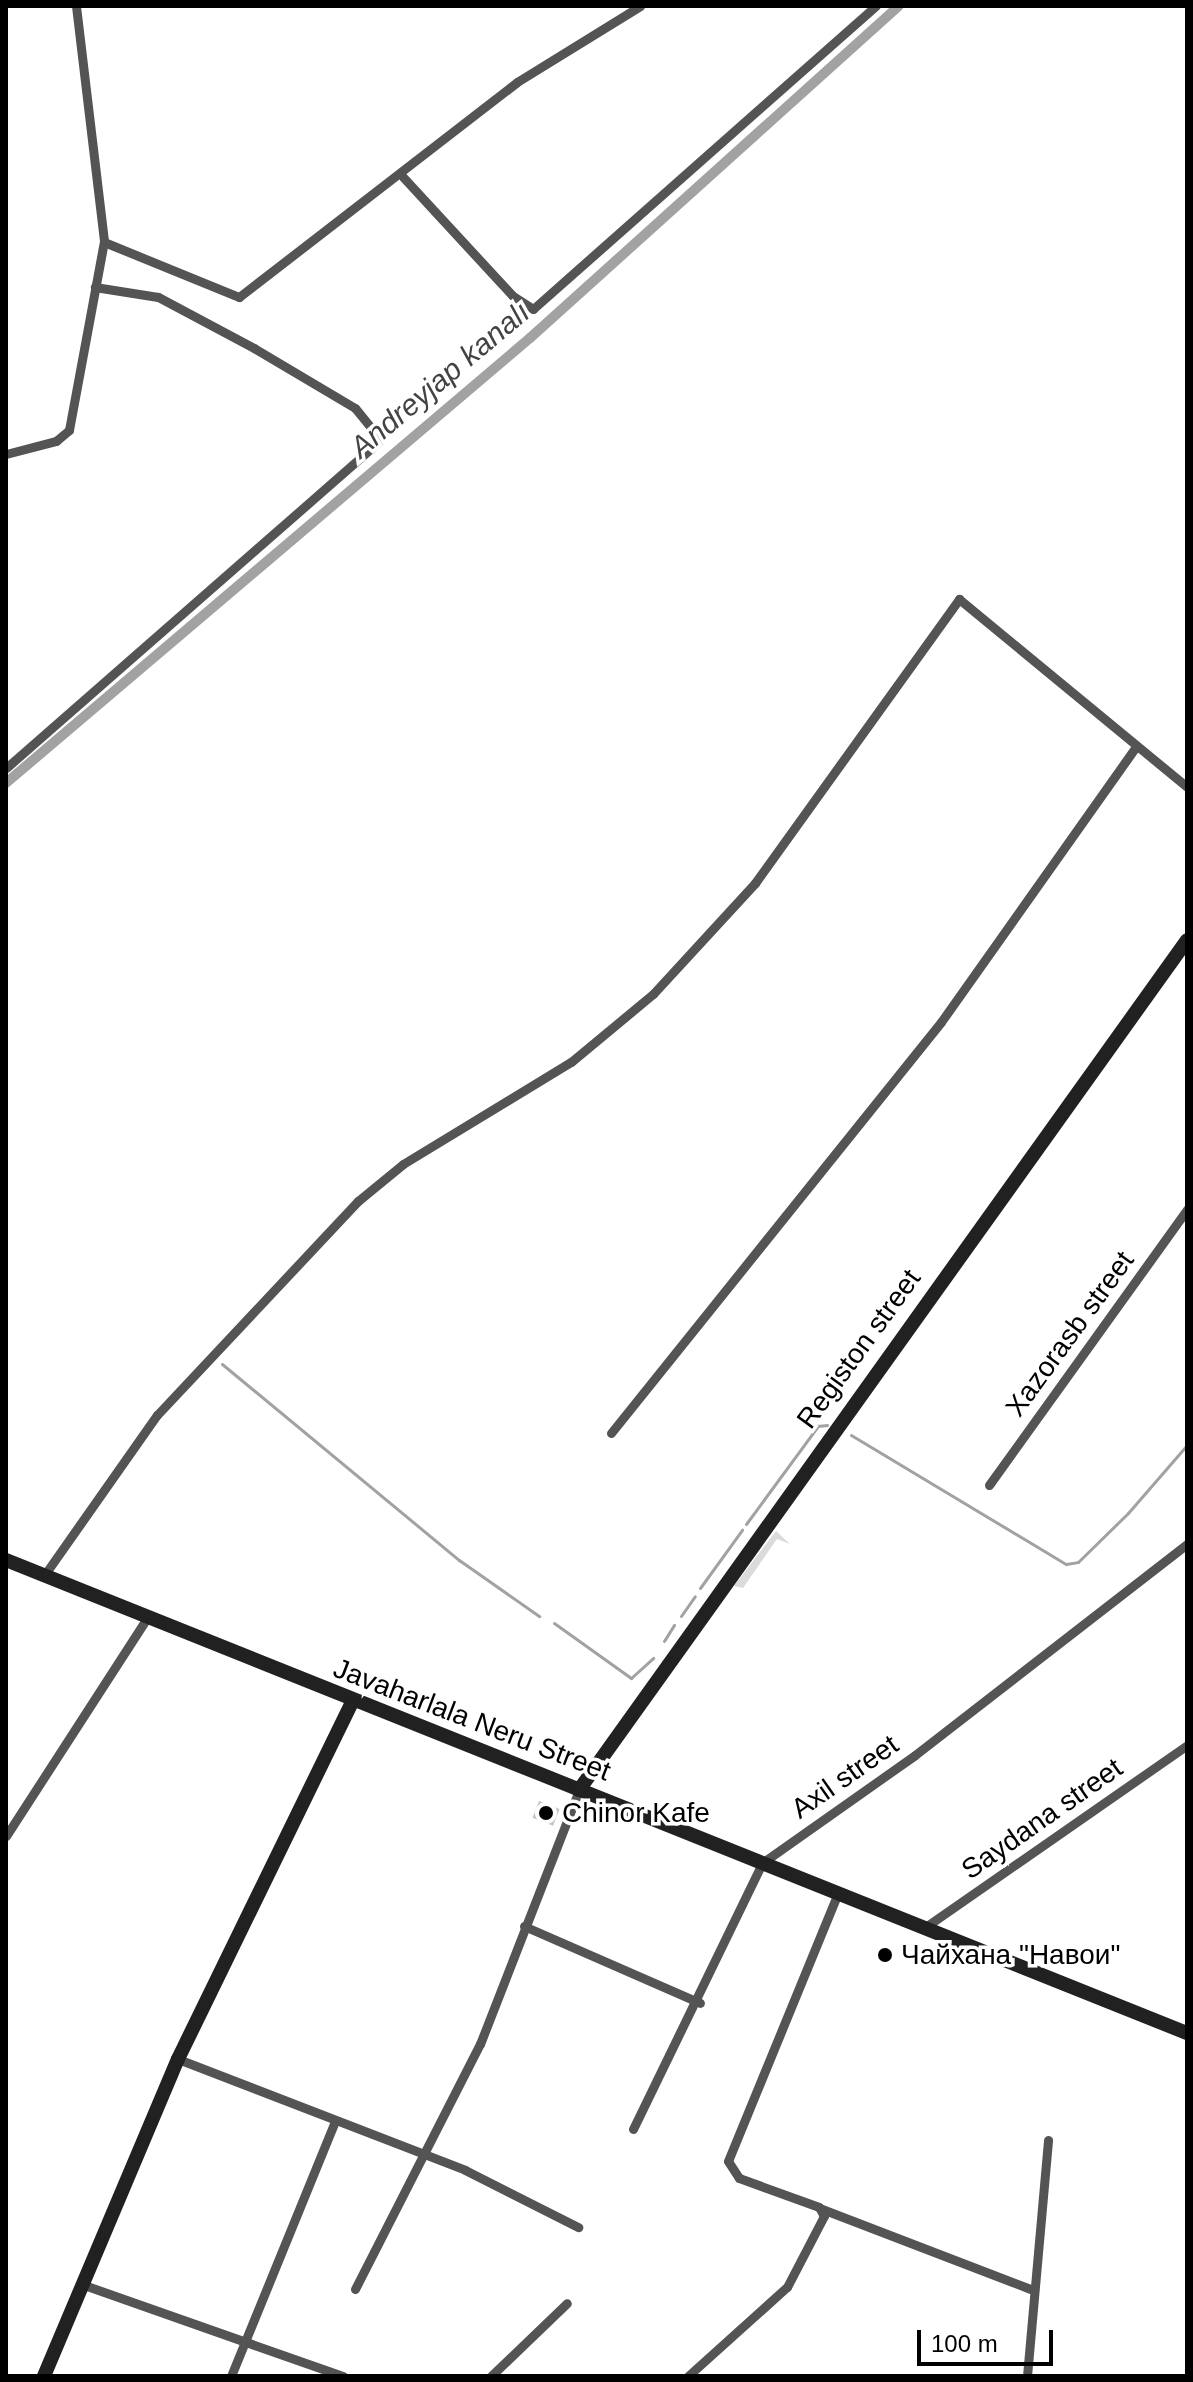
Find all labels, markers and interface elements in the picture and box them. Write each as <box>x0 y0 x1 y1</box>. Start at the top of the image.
water label: Andreyjap kanalı <box>343 294 537 466</box>
street label: Xazorasb street <box>999 1245 1141 1423</box>
street label: Registon street <box>790 1263 928 1435</box>
street label: Javaharlala Neru Street <box>329 1652 615 1788</box>
street label: Axil street <box>785 1728 905 1826</box>
street label: Saydana street <box>955 1751 1129 1887</box>
place label: Chinor Kafe <box>562 1796 710 1830</box>
marker: Chinor Kafe <box>537 1804 555 1822</box>
place label: Чайхана "Навои" <box>901 1938 1120 1972</box>
marker: Чайхана "Навои" <box>876 1946 894 1964</box>
scale bar <box>921 2314 1057 2364</box>
text: 100 m <box>931 2330 998 2357</box>

